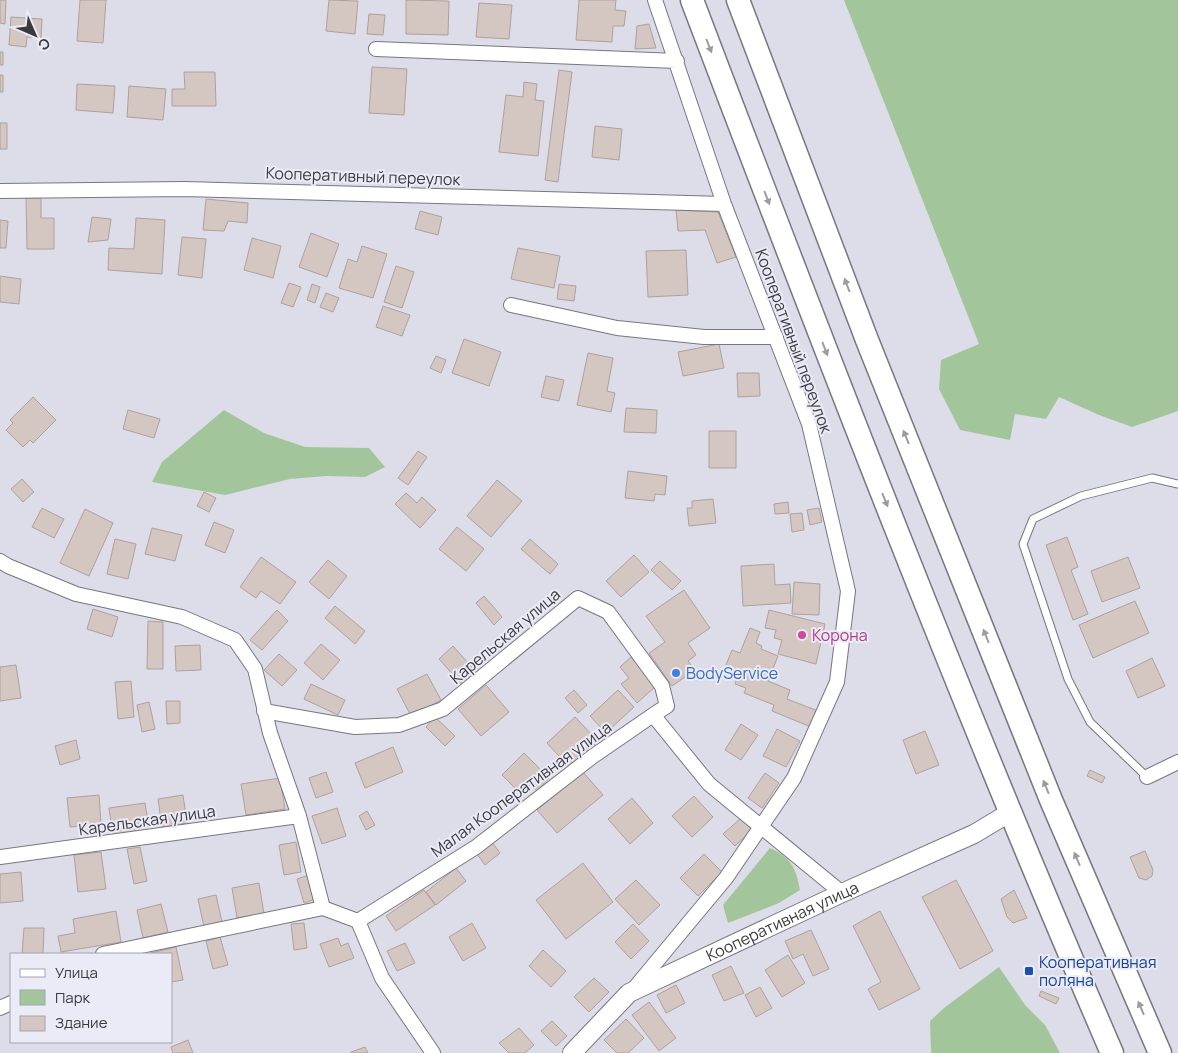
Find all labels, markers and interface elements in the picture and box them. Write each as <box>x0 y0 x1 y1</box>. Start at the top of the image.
north arrow <box>10 10 60 60</box>
text: С <box>34 34 55 55</box>
one-way arrow <box>706 38 714 53</box>
street label: Кооперативный переулок <box>265 162 462 190</box>
one-way arrow <box>764 190 771 205</box>
street label: Кооперативный переулок <box>750 246 838 437</box>
one-way arrow <box>843 277 851 292</box>
one-way arrow <box>822 342 829 357</box>
one-way arrow <box>902 429 909 444</box>
one-way arrow <box>882 493 889 508</box>
street label: Карельская улица <box>445 583 565 689</box>
place label: Корона <box>812 624 868 646</box>
marker: Корона <box>796 629 808 641</box>
one-way arrow <box>981 629 989 643</box>
place label: BodyService <box>686 662 778 684</box>
marker: BodyService <box>670 667 682 679</box>
street label: Малая Кооперативная улица <box>426 716 616 862</box>
one-way arrow <box>1042 779 1050 794</box>
street label: Карельская улица <box>77 800 217 840</box>
one-way arrow <box>1073 851 1081 866</box>
street label: Кооперативная улица <box>702 876 862 966</box>
place label: Кооперативная поляна <box>1039 951 1157 991</box>
legend <box>10 953 172 1043</box>
text: Улица <box>55 962 98 983</box>
marker: Кооперативная поляна <box>1023 965 1035 977</box>
text: Парк <box>55 987 91 1008</box>
one-way arrow <box>1137 1000 1145 1015</box>
text: Здание <box>55 1012 108 1033</box>

